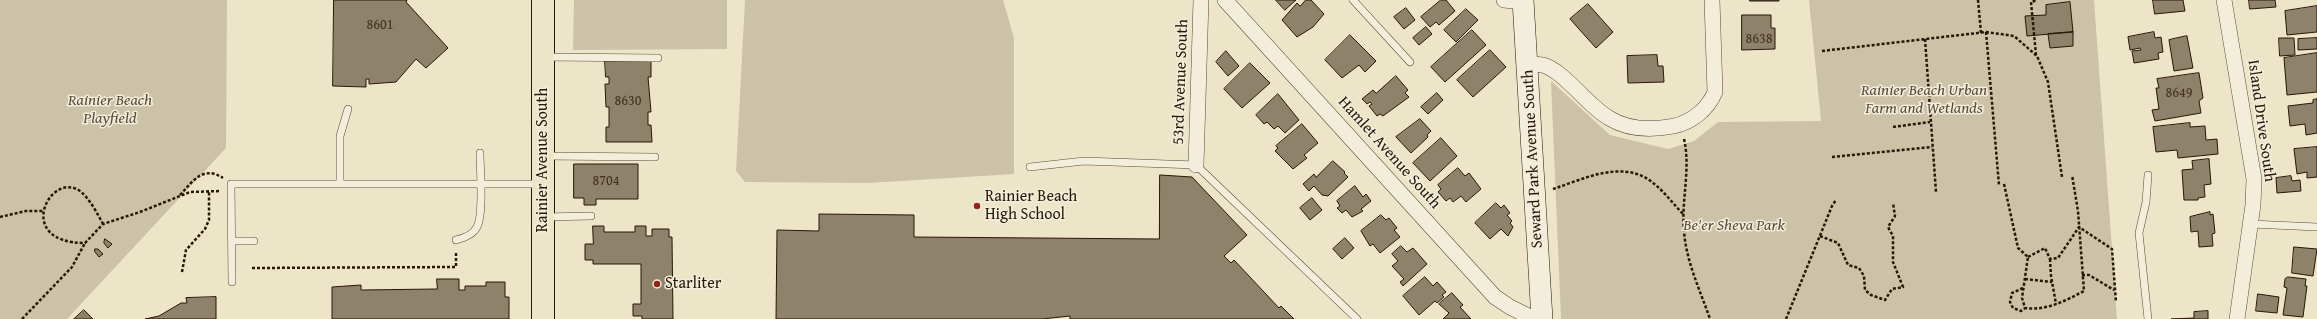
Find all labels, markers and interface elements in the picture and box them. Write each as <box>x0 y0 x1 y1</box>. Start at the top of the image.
house number: 8601 <box>367 17 393 33</box>
street label: 53rd Avenue South <box>1169 19 1193 145</box>
house number: 8638 <box>1746 31 1772 47</box>
street label: Island Drive South <box>2243 59 2279 183</box>
street label: Seward Park Avenue South <box>1519 69 1547 249</box>
park label: Rainier Beach Urban Farm and Wetlands <box>1861 81 1987 119</box>
house number: 8649 <box>2166 85 2192 101</box>
street label: Rainier Avenue South <box>533 88 553 232</box>
park label: Rainier Beach Playfield <box>68 91 152 129</box>
house number: 8630 <box>615 93 641 109</box>
street label: Hamlet Avenue South <box>1334 93 1444 213</box>
house number: 8704 <box>593 173 619 189</box>
place label: Rainier Beach High School <box>985 187 1077 225</box>
marker: Rainier Beach High School <box>972 201 982 211</box>
park label: Be'er Sheva Park <box>1683 216 1785 236</box>
place label: Starliter <box>665 274 721 294</box>
marker: Starliter <box>652 279 662 289</box>

